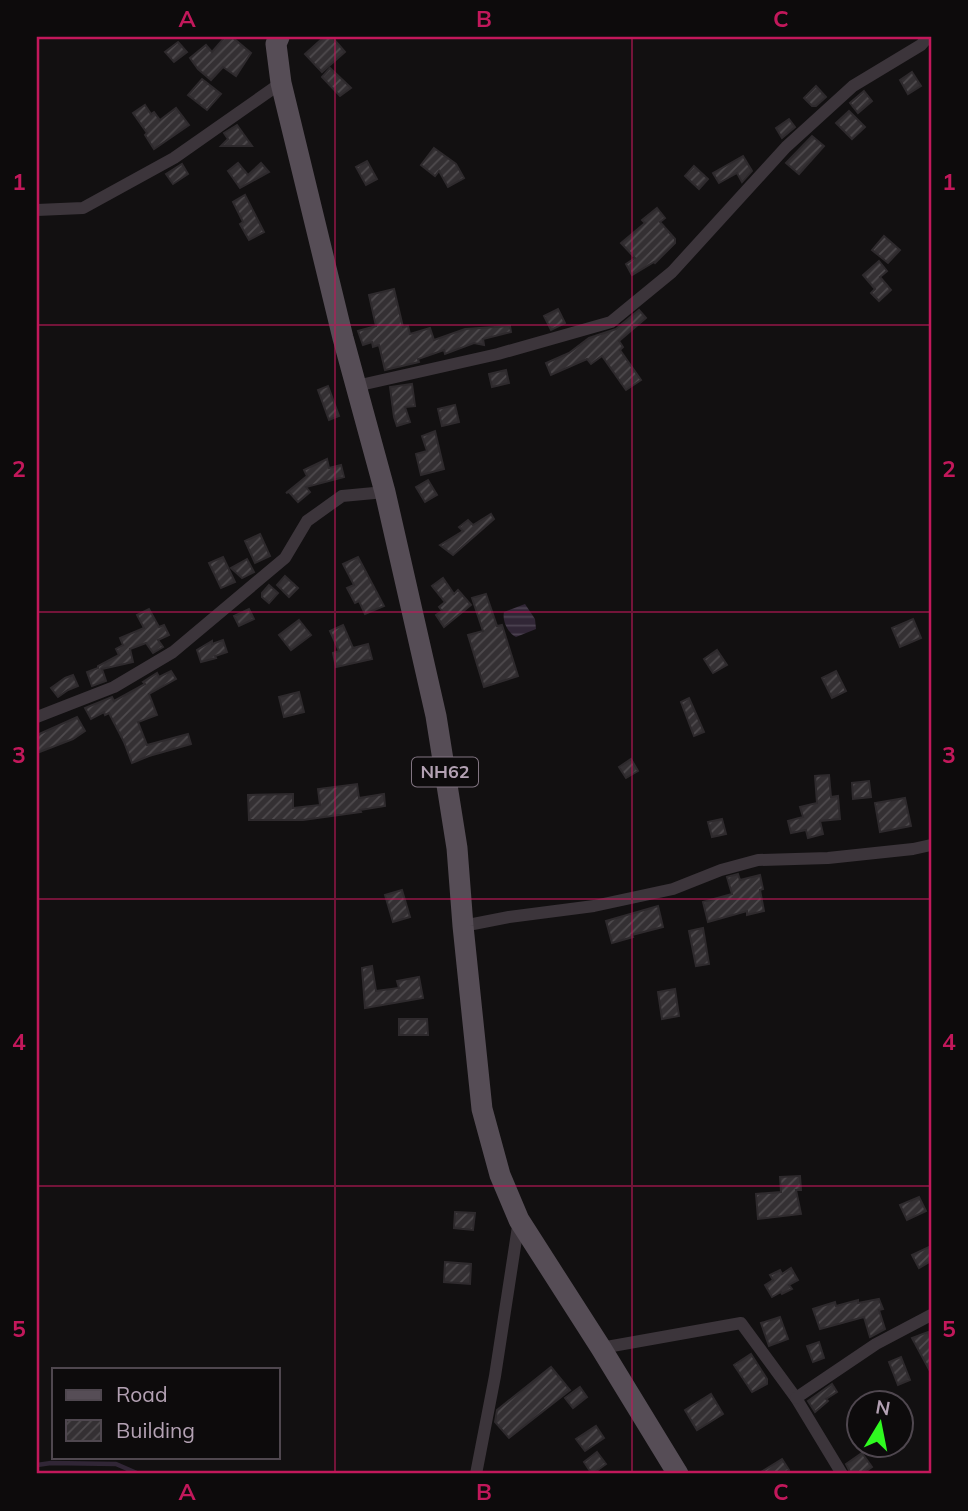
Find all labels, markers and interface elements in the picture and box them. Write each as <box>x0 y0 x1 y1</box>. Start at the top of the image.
text: A <box>178 4 196 33</box>
text: B <box>476 4 492 33</box>
text: C <box>773 4 789 33</box>
text: 1 <box>12 167 26 196</box>
text: 1 <box>942 167 956 196</box>
text: 2 <box>12 454 26 483</box>
text: 2 <box>942 454 956 483</box>
text: 3 <box>12 740 26 769</box>
text: 3 <box>942 740 956 769</box>
road number: NH62 <box>412 758 478 786</box>
text: 4 <box>12 1027 26 1056</box>
text: 4 <box>942 1027 956 1056</box>
text: 5 <box>12 1314 26 1343</box>
text: 5 <box>942 1314 956 1343</box>
legend <box>52 1368 280 1458</box>
text: Road <box>116 1381 167 1407</box>
north arrow <box>846 1388 916 1458</box>
text: N <box>874 1394 892 1420</box>
text: Building <box>116 1417 195 1443</box>
text: A <box>178 1477 196 1506</box>
text: B <box>476 1477 492 1506</box>
text: C <box>773 1477 789 1506</box>

